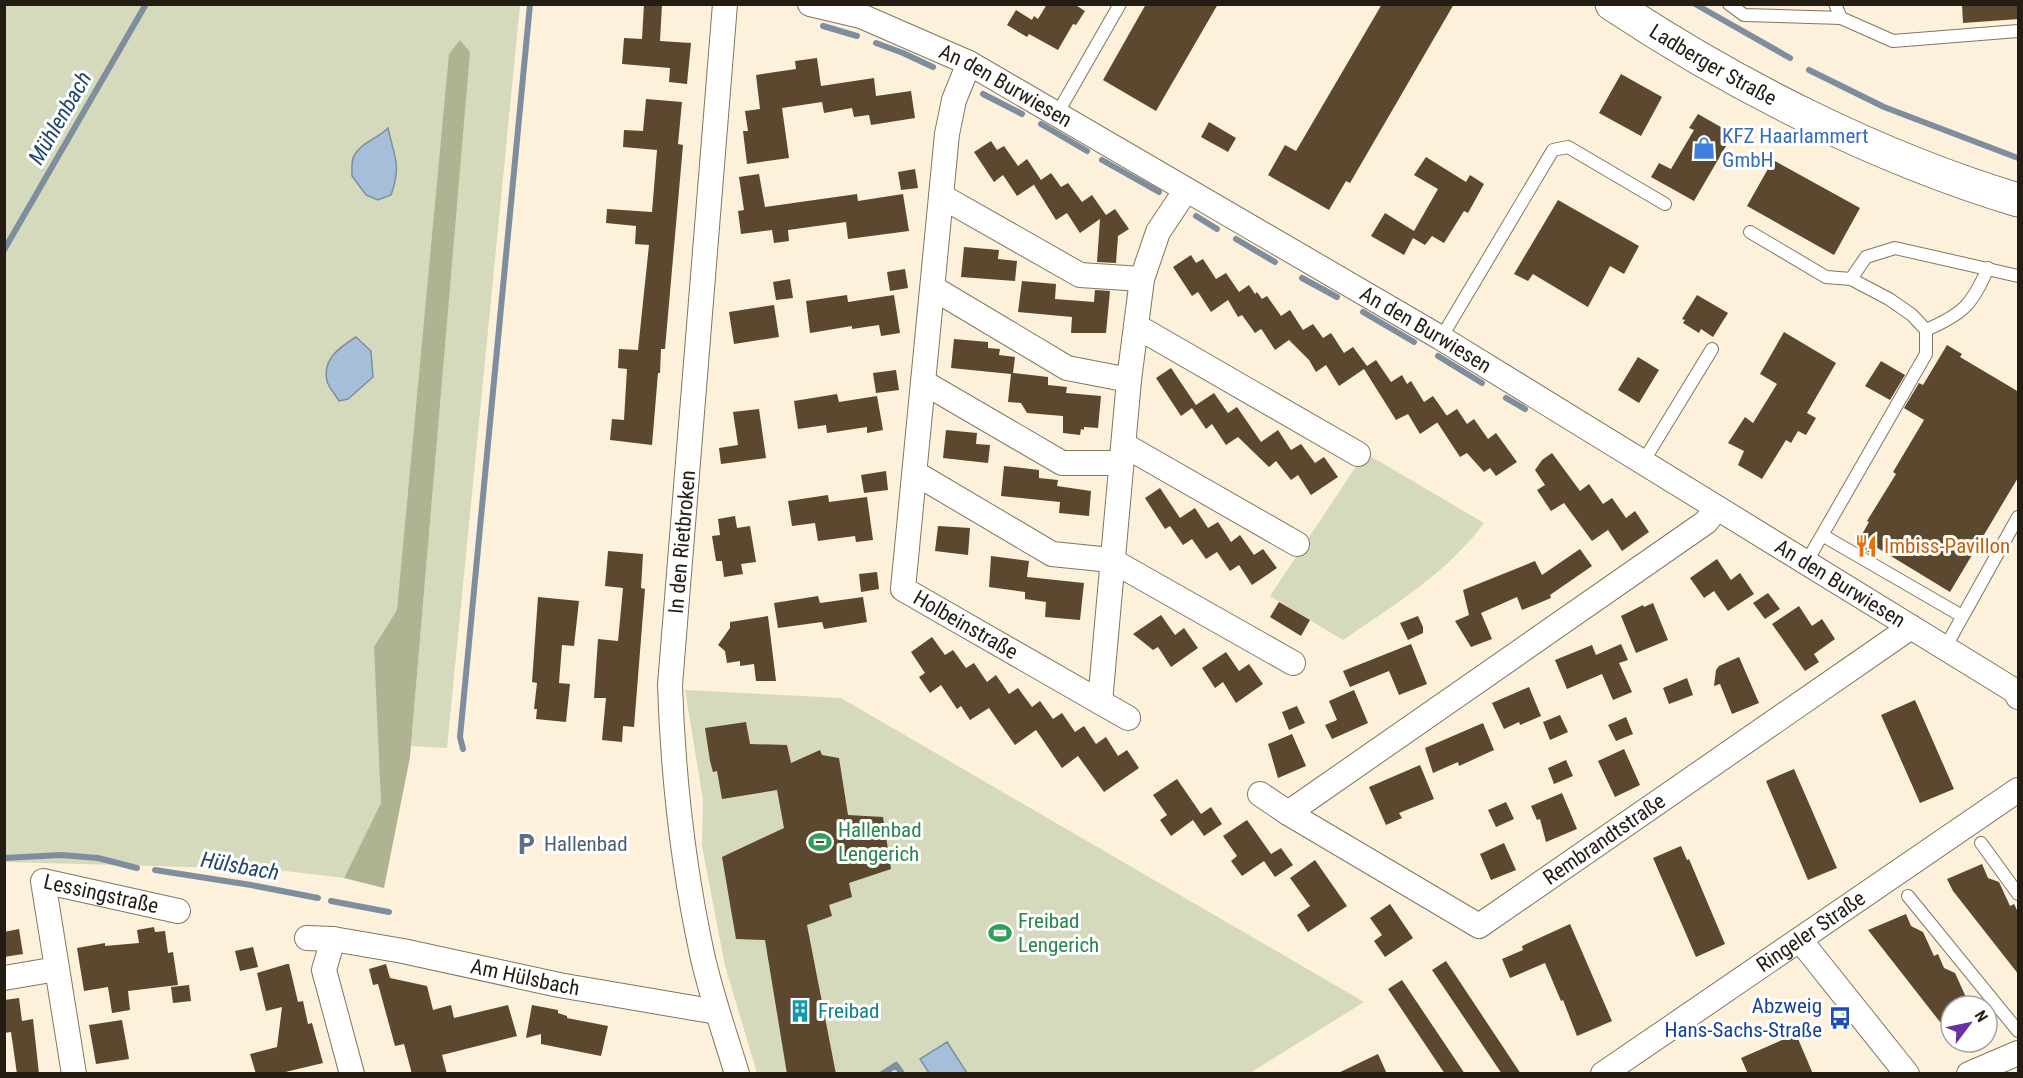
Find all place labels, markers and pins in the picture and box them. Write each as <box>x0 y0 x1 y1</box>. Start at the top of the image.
place label: KFZ Haarlammert GmbH <box>1722 124 1868 172</box>
shop icon: KFZ Haarlammert GmbH <box>1691 135 1717 161</box>
restaurant icon: Imbiss-Pavillon <box>1853 533 1879 559</box>
place label: Imbiss-Pavillon <box>1884 534 2010 558</box>
place label: Hallenbad Lengerich <box>838 818 922 866</box>
sports icon: Hallenbad Lengerich <box>807 829 833 855</box>
parking icon: Hallenbad <box>513 831 539 857</box>
place label: Hallenbad <box>544 832 628 856</box>
place label: Freibad Lengerich <box>1018 909 1099 957</box>
sports icon: Freibad Lengerich <box>987 920 1013 946</box>
place label: Abzweig Hans-Sachs-Straße <box>1664 994 1822 1042</box>
building icon: Freibad <box>787 998 813 1024</box>
place label: Freibad <box>818 999 880 1023</box>
bus stop icon: Abzweig Hans-Sachs-Straße <box>1827 1005 1853 1031</box>

